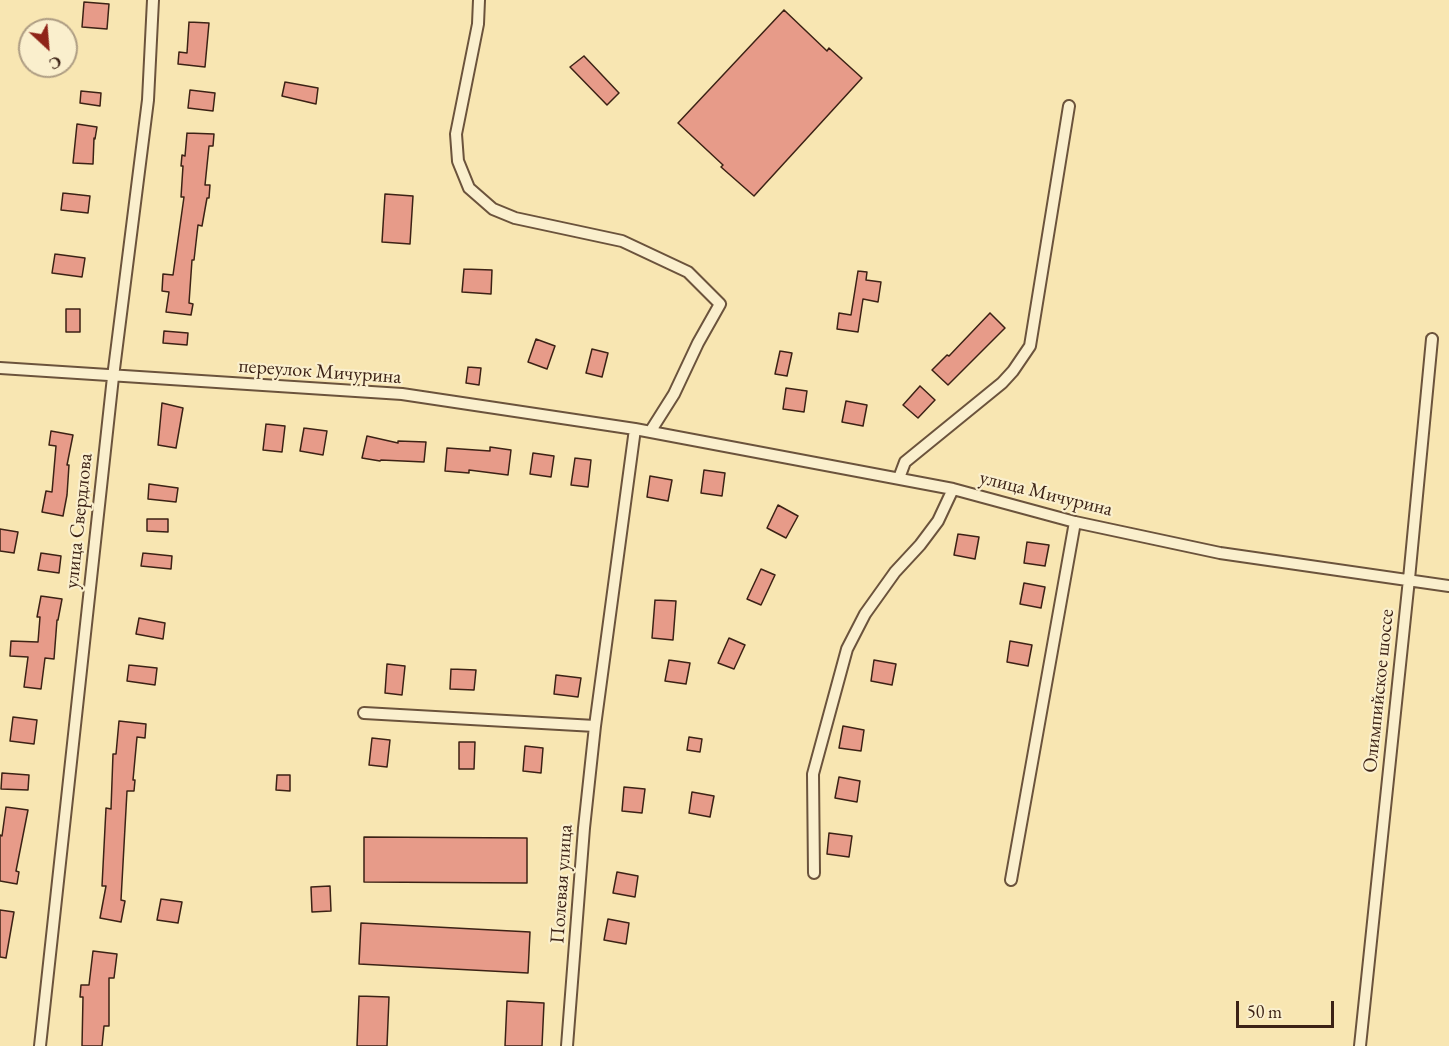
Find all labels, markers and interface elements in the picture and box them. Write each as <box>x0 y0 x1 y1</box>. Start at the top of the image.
north arrow <box>18 18 78 78</box>
text: С <box>46 51 65 75</box>
street label: переулок Мичурина <box>238 354 402 390</box>
street label: улица Свердлова <box>60 452 98 590</box>
street label: улица Мичурина <box>977 466 1115 522</box>
street label: Олимпийское шоссе <box>1358 608 1400 774</box>
street label: Полевая улица <box>546 824 578 944</box>
scale bar <box>1239 989 1336 1027</box>
text: 50 m <box>1247 1000 1282 1023</box>

